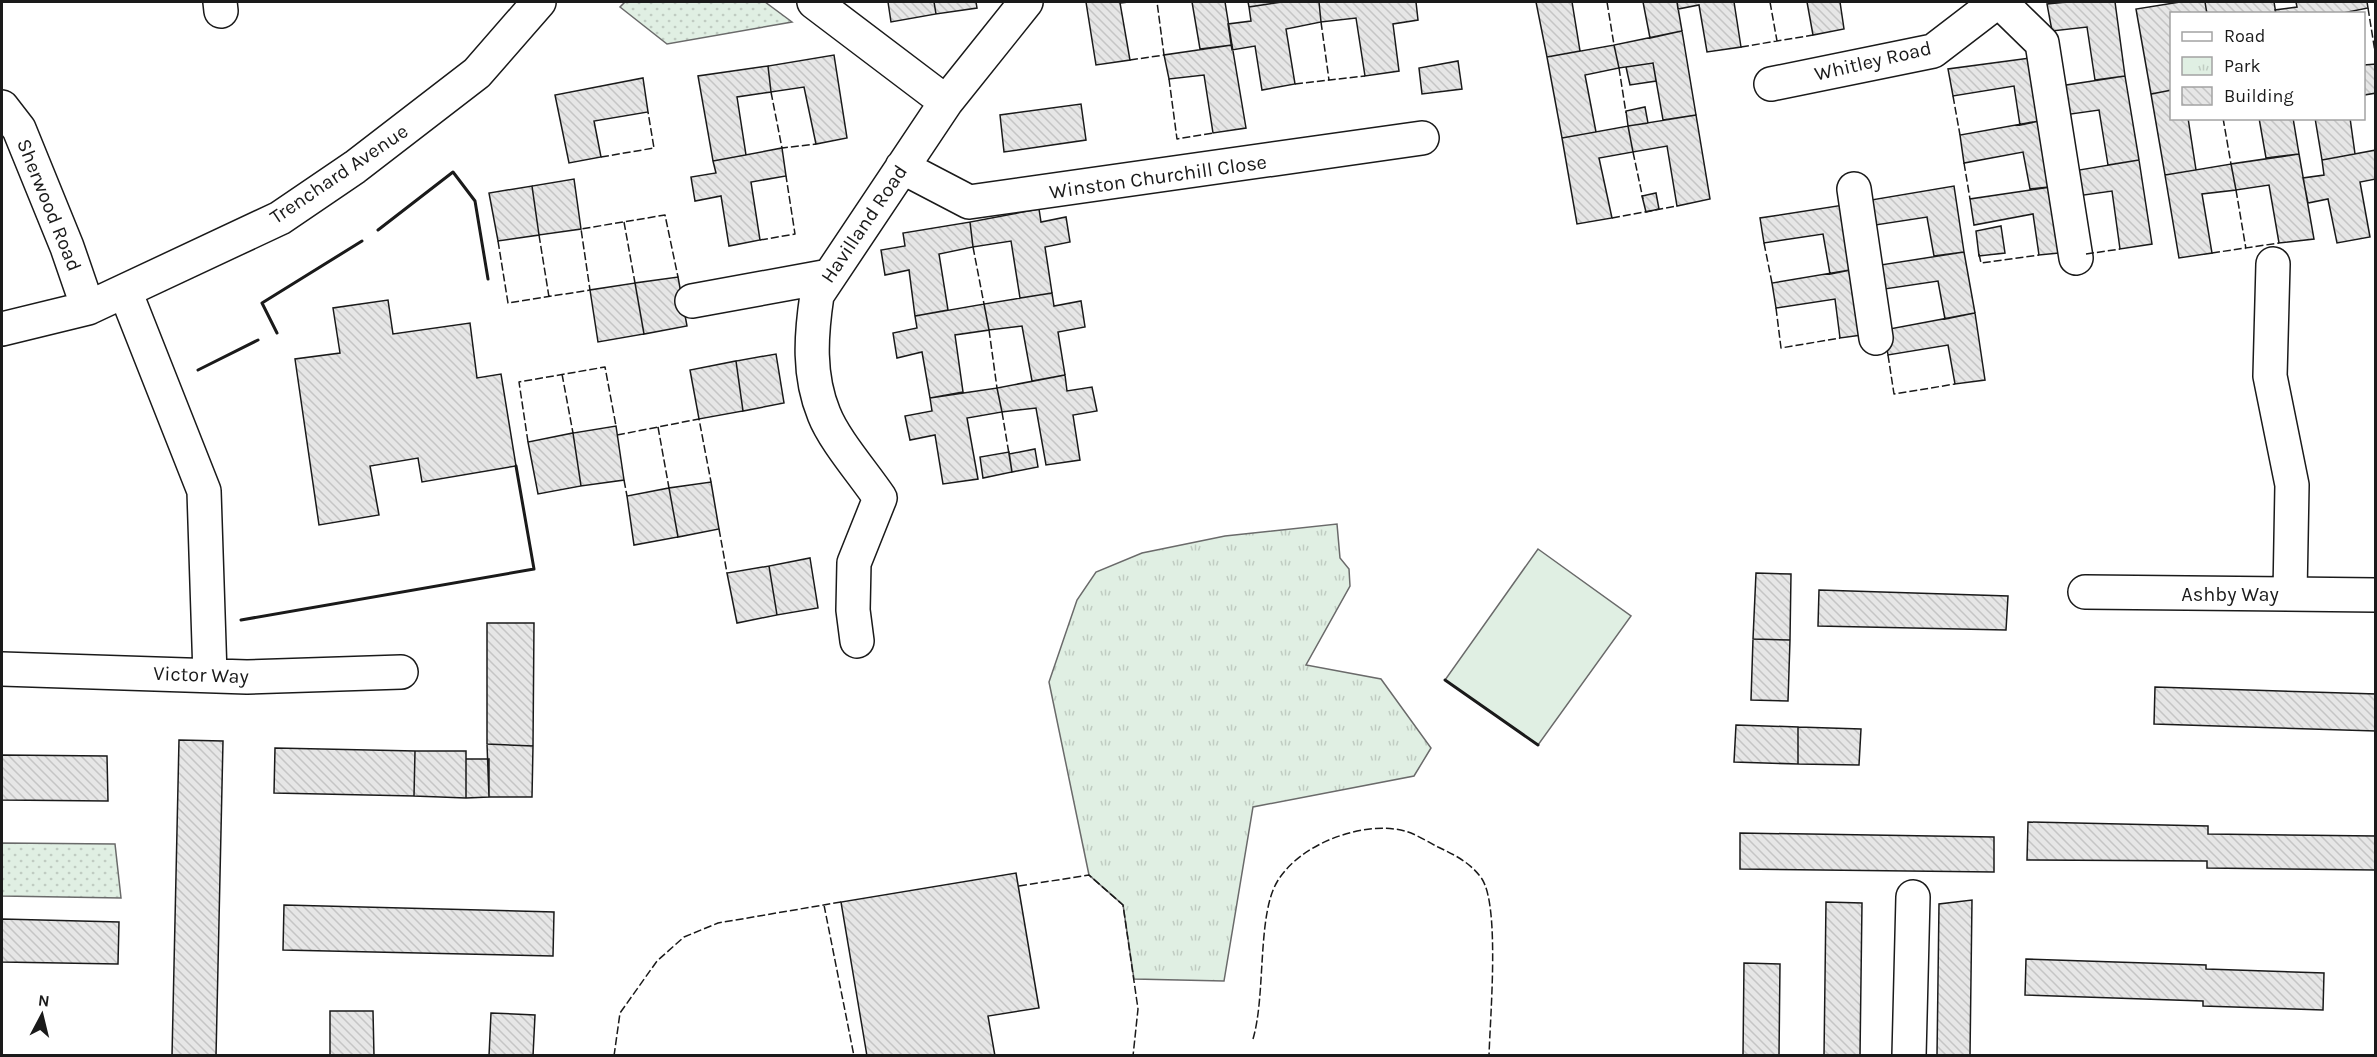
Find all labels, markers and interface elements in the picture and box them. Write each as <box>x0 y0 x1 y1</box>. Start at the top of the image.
legend <box>2170 12 2365 120</box>
text: Road <box>2224 25 2265 47</box>
street label: Whitley Road <box>1812 36 1934 86</box>
text: Park <box>2224 55 2261 77</box>
text: Building <box>2224 85 2294 107</box>
street label: Trenchard Avenue <box>266 119 412 229</box>
street label: Sherwood Road <box>12 135 86 275</box>
street label: Winston Churchill Close <box>1048 150 1268 204</box>
street label: Havilland Road <box>816 161 912 287</box>
street label: Ashby Way <box>2181 583 2279 606</box>
street label: Victor Way <box>153 662 249 688</box>
north arrow <box>12 985 72 1045</box>
text: N <box>37 990 51 1011</box>

